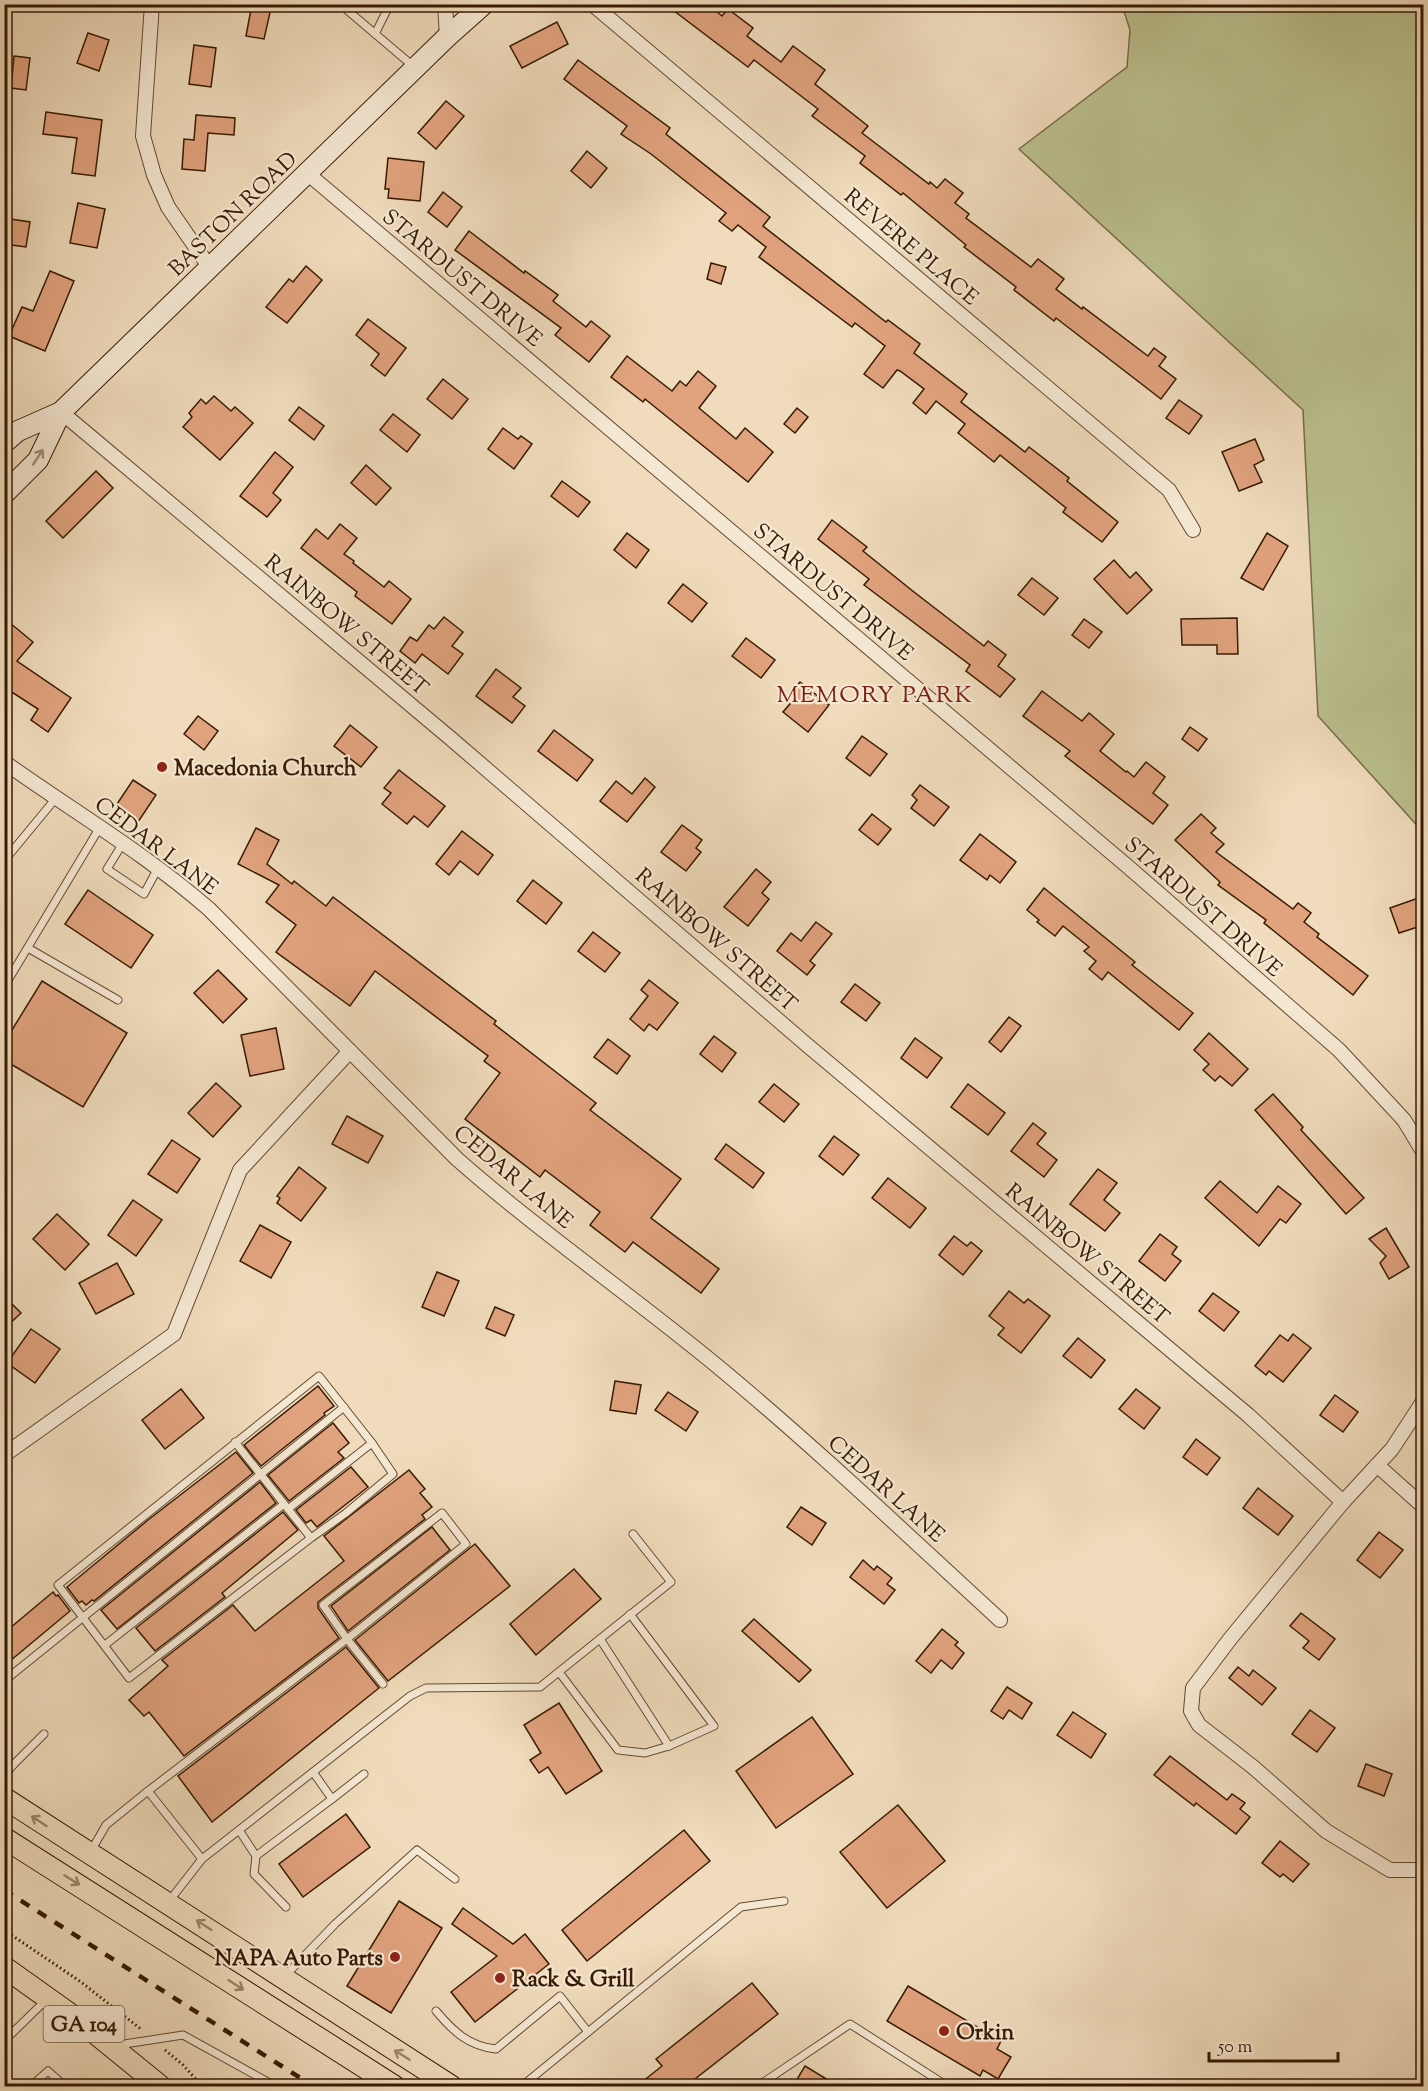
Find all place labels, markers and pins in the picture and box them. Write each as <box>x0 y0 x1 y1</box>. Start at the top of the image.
place label: Macedonia Church <box>174 754 357 786</box>
marker: Macedonia Church <box>155 760 169 774</box>
place label: NAPA Auto Parts <box>215 1944 383 1976</box>
marker: NAPA Auto Parts <box>388 1950 402 1964</box>
place label: Rack & Grill <box>512 1965 635 1997</box>
marker: Rack & Grill <box>493 1971 507 1985</box>
place label: Orkin <box>956 2018 1014 2050</box>
marker: Orkin <box>937 2024 951 2038</box>

